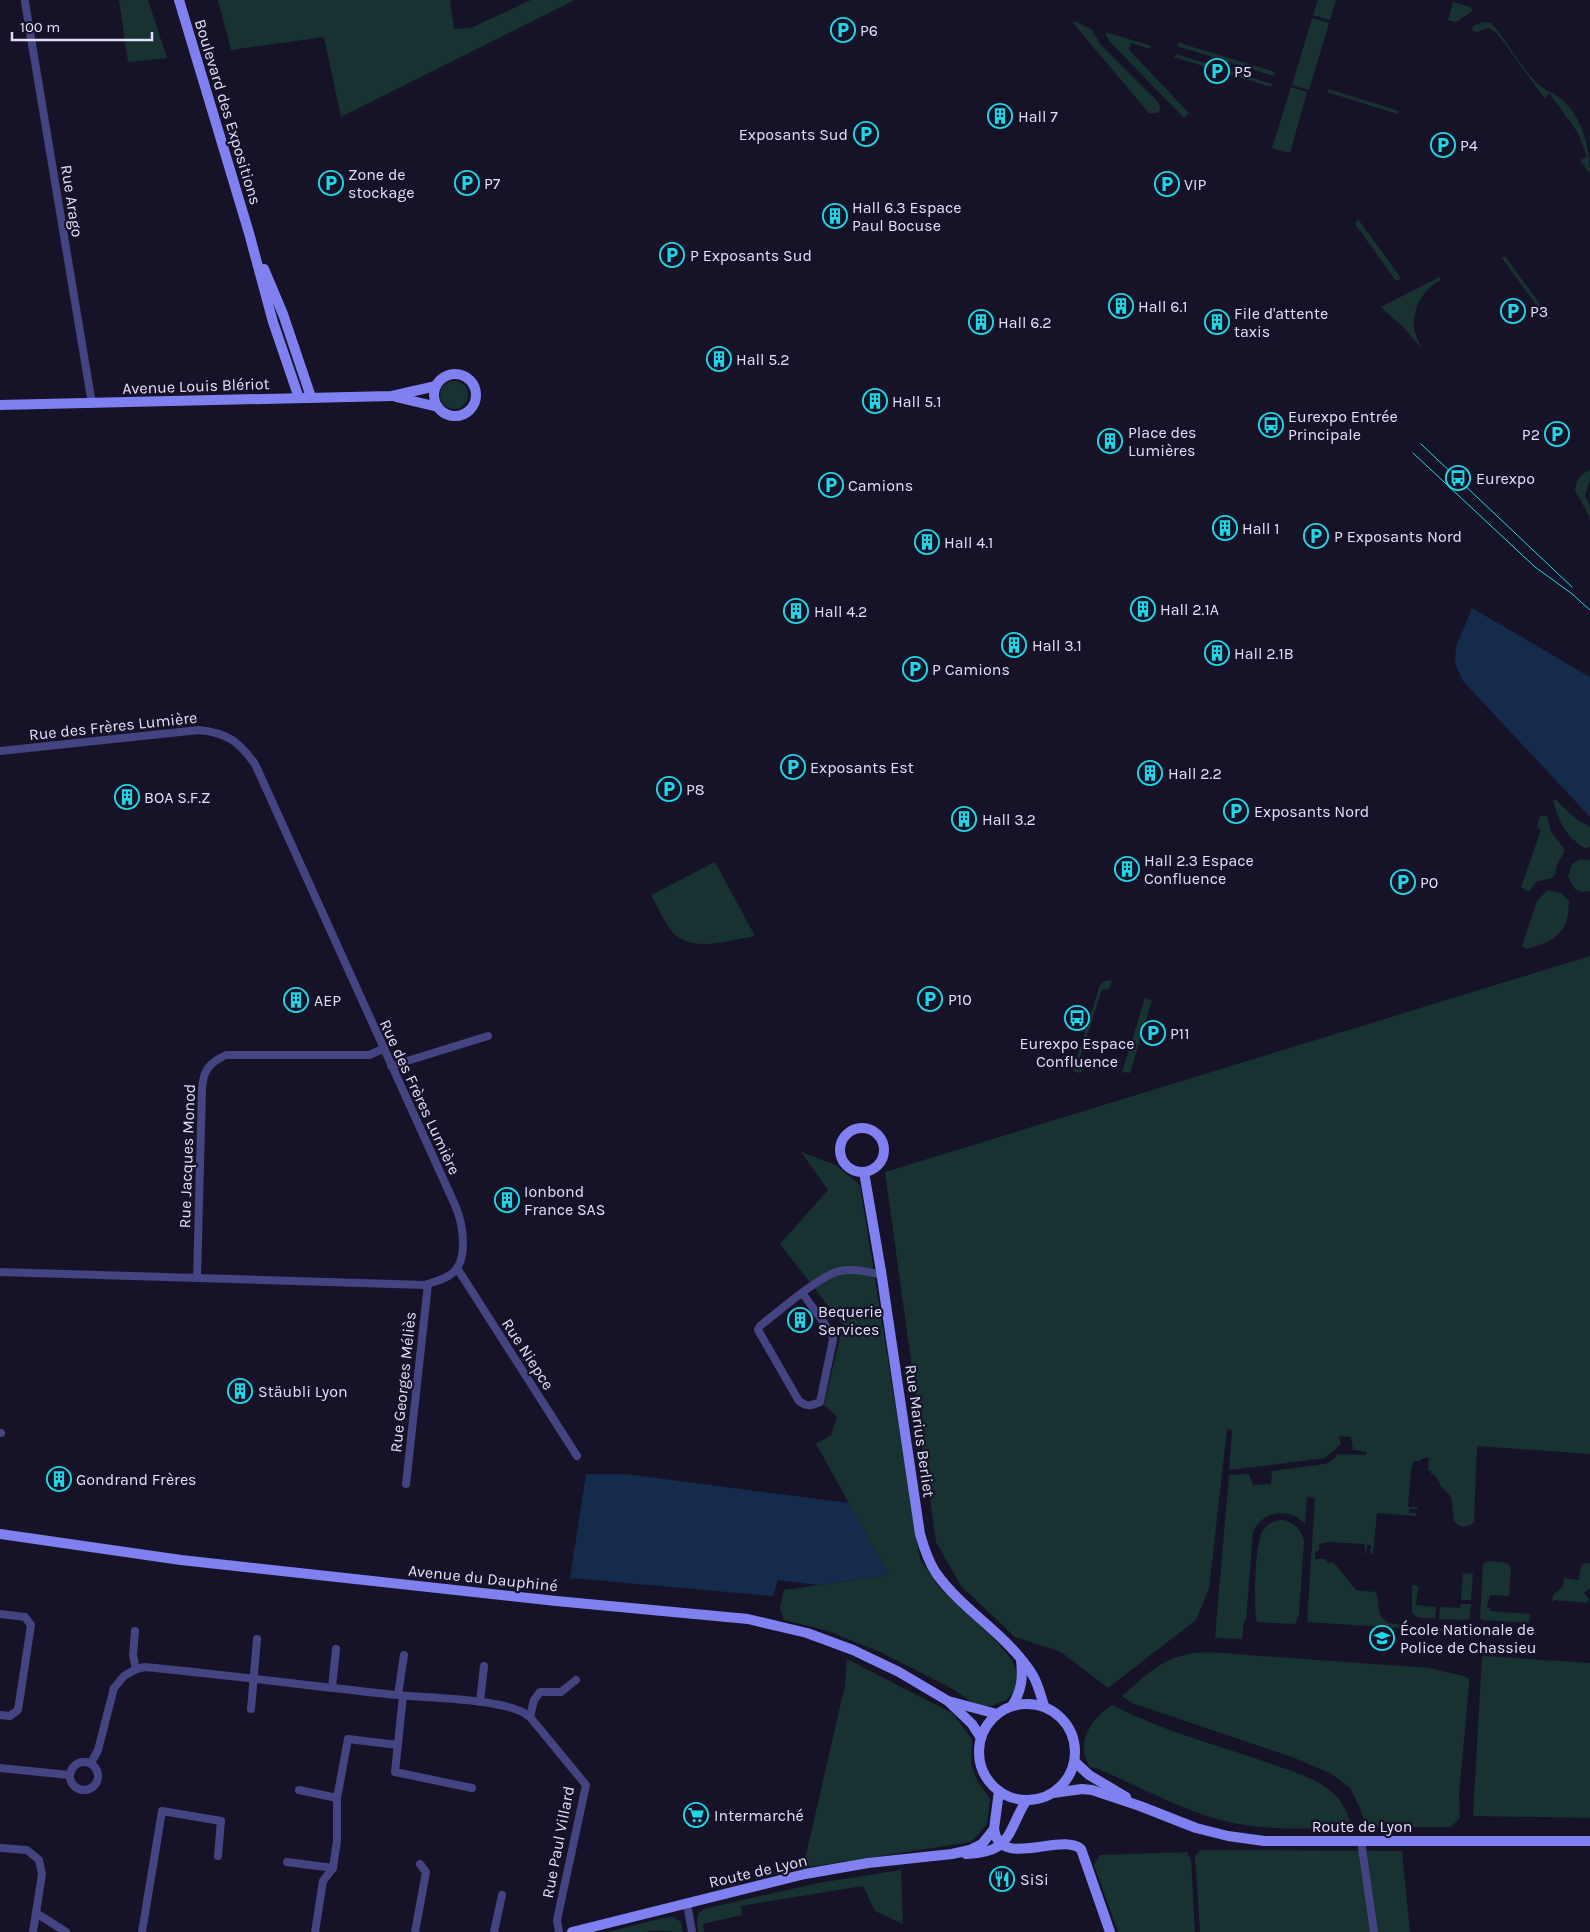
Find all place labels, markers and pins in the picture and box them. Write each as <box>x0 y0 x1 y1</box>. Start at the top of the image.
parking icon: P6 <box>830 17 856 43</box>
place label: P6 <box>860 21 878 40</box>
parking icon: P5 <box>1204 58 1230 84</box>
place label: P5 <box>1234 62 1252 81</box>
building icon: Hall 7 <box>987 103 1013 129</box>
place label: Hall 7 <box>1018 107 1058 126</box>
parking icon: Exposants Sud <box>853 121 879 147</box>
place label: Exposants Sud <box>739 125 848 144</box>
parking icon: P4 <box>1430 132 1456 158</box>
place label: P4 <box>1460 136 1478 155</box>
place label: Zone de stockage <box>348 165 415 202</box>
parking icon: Zone de stockage <box>318 170 344 196</box>
parking icon: P7 <box>454 170 480 196</box>
parking icon: VIP <box>1154 171 1180 197</box>
place label: P7 <box>484 174 501 193</box>
place label: VIP <box>1184 175 1206 194</box>
place label: Hall 6.3 Espace Paul Bocuse <box>852 198 962 235</box>
building icon: Hall 6.3 Espace Paul Bocuse <box>822 203 848 229</box>
parking icon: P Exposants Sud <box>659 242 685 268</box>
place label: P Exposants Sud <box>690 246 812 265</box>
building icon: Hall 6.1 <box>1108 293 1134 319</box>
place label: Hall 6.1 <box>1138 297 1188 316</box>
parking icon: P3 <box>1500 298 1526 324</box>
place label: P3 <box>1530 302 1548 321</box>
place label: File d'attente taxis <box>1234 304 1328 341</box>
building icon: Hall 6.2 <box>968 309 994 335</box>
building icon: File d'attente taxis <box>1204 309 1230 335</box>
place label: Hall 6.2 <box>998 313 1052 332</box>
building icon: Hall 5.2 <box>706 346 732 372</box>
place label: Hall 5.2 <box>736 350 789 369</box>
building icon: Hall 5.1 <box>862 388 888 414</box>
place label: Hall 5.1 <box>892 392 941 411</box>
place label: Eurexpo Entrée Principale <box>1288 407 1398 444</box>
bus stop icon: Eurexpo Entrée Principale <box>1258 412 1284 438</box>
parking icon: P2 <box>1544 421 1570 447</box>
place label: Place des Lumières <box>1128 423 1197 460</box>
place label: P2 <box>1522 425 1540 444</box>
building icon: Place des Lumières <box>1097 428 1123 454</box>
bus stop icon: Eurexpo <box>1445 465 1471 491</box>
place label: Eurexpo <box>1476 469 1535 488</box>
parking icon: Camions <box>818 472 844 498</box>
place label: Camions <box>848 476 913 495</box>
building icon: Hall 1 <box>1212 515 1238 541</box>
place label: Hall 1 <box>1242 519 1280 538</box>
parking icon: P Exposants Nord <box>1303 523 1329 549</box>
place label: P Exposants Nord <box>1334 527 1462 546</box>
building icon: Hall 4.1 <box>914 529 940 555</box>
place label: Hall 4.1 <box>944 533 993 552</box>
building icon: Hall 2.1A <box>1130 596 1156 622</box>
building icon: Hall 4.2 <box>783 598 809 624</box>
place label: Hall 2.1A <box>1160 600 1219 619</box>
place label: Hall 4.2 <box>814 602 867 621</box>
building icon: Hall 3.1 <box>1001 632 1027 658</box>
place label: Hall 3.1 <box>1032 636 1082 655</box>
building icon: Hall 2.1B <box>1204 640 1230 666</box>
place label: Hall 2.1B <box>1234 644 1294 663</box>
parking icon: P Camions <box>902 656 928 682</box>
place label: P Camions <box>932 660 1010 679</box>
parking icon: Exposants Est <box>780 754 806 780</box>
place label: Exposants Est <box>810 758 914 777</box>
building icon: Hall 2.2 <box>1137 760 1163 786</box>
place label: Hall 2.2 <box>1168 764 1222 783</box>
parking icon: P8 <box>656 776 682 802</box>
place label: P8 <box>686 780 705 799</box>
building icon: BOA S.F.Z <box>114 784 140 810</box>
place label: BOA S.F.Z <box>144 788 211 807</box>
parking icon: Exposants Nord <box>1223 798 1249 824</box>
place label: Exposants Nord <box>1254 802 1369 821</box>
building icon: Hall 3.2 <box>951 806 977 832</box>
place label: Hall 3.2 <box>982 810 1036 829</box>
place label: Hall 2.3 Espace Confluence <box>1144 851 1254 888</box>
building icon: Hall 2.3 Espace Confluence <box>1114 856 1140 882</box>
parking icon: P0 <box>1390 869 1416 895</box>
place label: P0 <box>1420 873 1438 892</box>
parking icon: P10 <box>917 986 943 1012</box>
building icon: AEP <box>283 987 309 1013</box>
place label: P10 <box>948 990 972 1009</box>
place label: AEP <box>314 991 341 1010</box>
bus stop icon: Eurexpo Espace Confluence <box>1064 1005 1090 1031</box>
parking icon: P11 <box>1140 1020 1166 1046</box>
place label: P11 <box>1170 1024 1189 1043</box>
place label: Eurexpo Espace Confluence <box>1020 1034 1134 1071</box>
place label: Ionbond France SAS <box>524 1182 605 1219</box>
building icon: Ionbond France SAS <box>494 1187 520 1213</box>
place label: Bequerie Services <box>818 1302 882 1339</box>
building icon: Bequerie Services <box>787 1307 813 1333</box>
building icon: Stäubli Lyon <box>227 1378 253 1404</box>
place label: Stäubli Lyon <box>258 1382 348 1401</box>
building icon: Gondrand Frères <box>46 1466 72 1492</box>
place label: Gondrand Frères <box>76 1470 197 1489</box>
place label: École Nationale de Police de Chassieu <box>1400 1620 1536 1657</box>
school or university icon: École Nationale de Police de Chassieu <box>1369 1625 1395 1651</box>
supermarket icon: Intermarché <box>683 1802 709 1828</box>
place label: Intermarché <box>714 1806 804 1825</box>
restaurant icon: SiSi <box>989 1866 1015 1892</box>
place label: SiSi <box>1020 1870 1049 1889</box>

